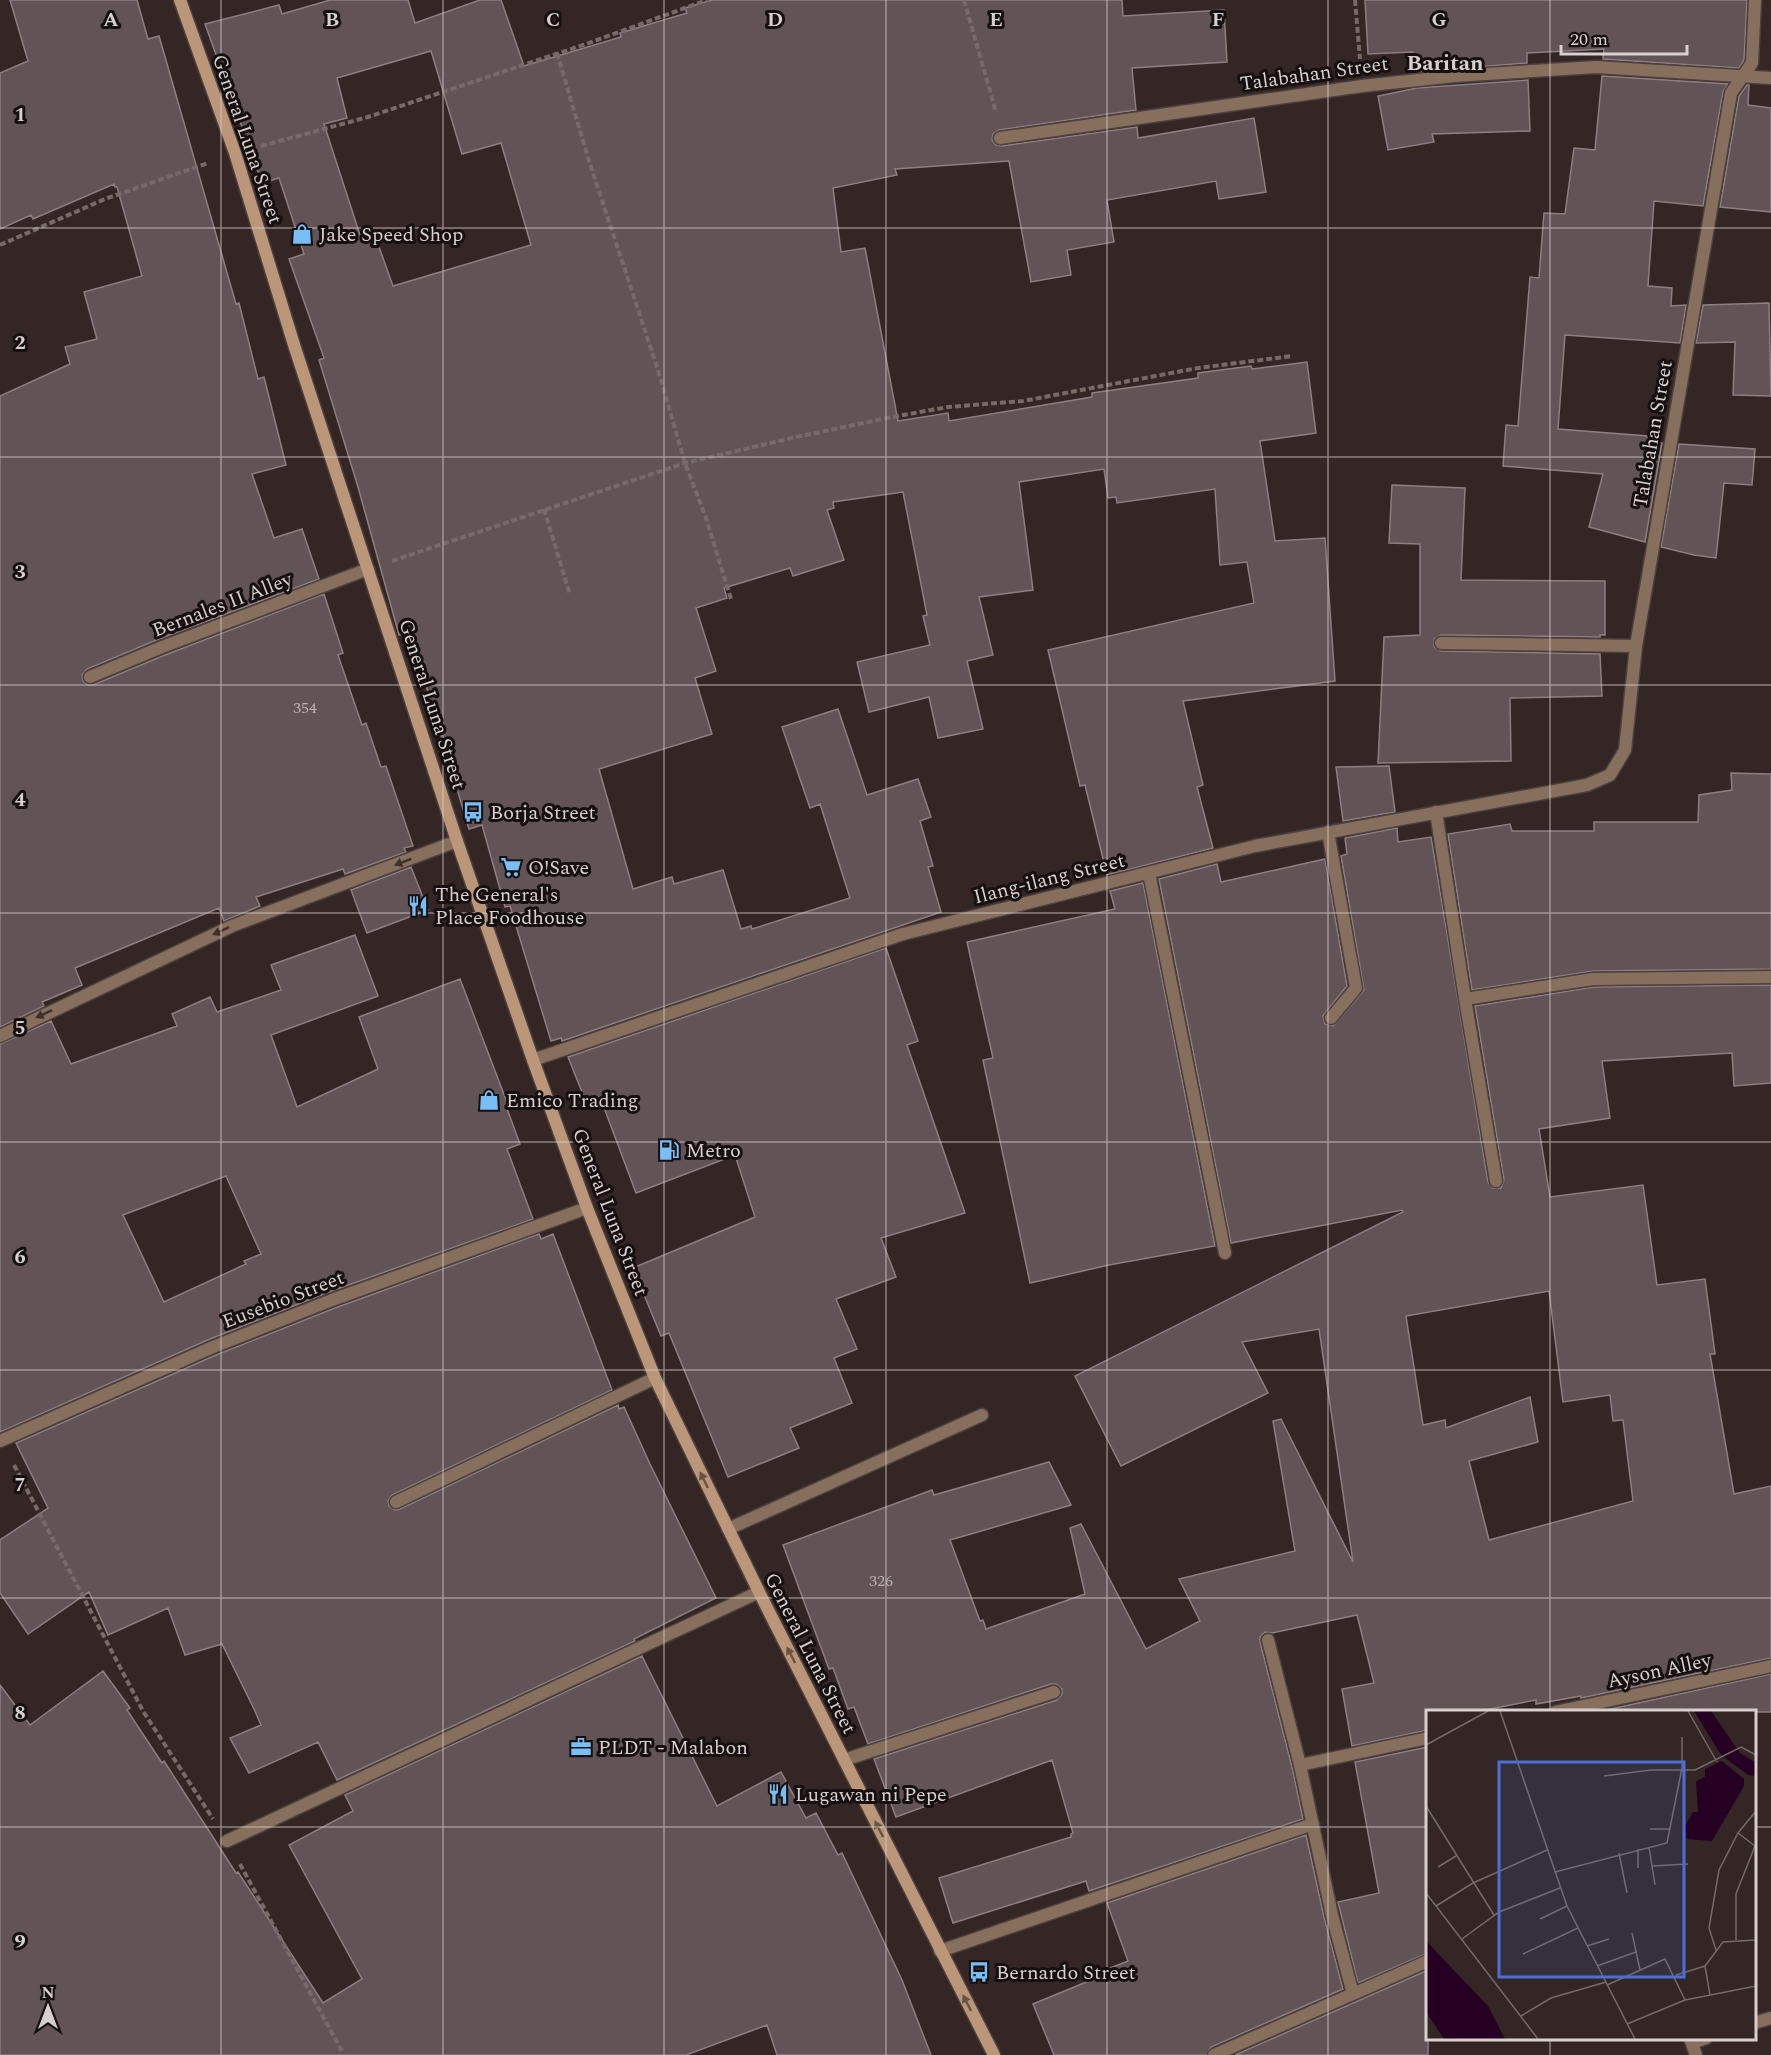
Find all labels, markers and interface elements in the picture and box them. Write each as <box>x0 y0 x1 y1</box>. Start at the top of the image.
text: A <box>103 5 119 35</box>
text: B <box>325 5 339 35</box>
text: C <box>546 5 560 35</box>
text: D <box>767 5 783 35</box>
text: E <box>989 5 1003 35</box>
text: F <box>1212 5 1224 35</box>
text: G <box>1431 5 1447 35</box>
scale bar <box>1561 18 1687 56</box>
text: 20 m <box>1570 26 1608 53</box>
district label: Baritan <box>1406 47 1484 80</box>
street label: Talabahan Street <box>1238 49 1390 99</box>
street label: General Luna Street <box>204 50 290 228</box>
text: 1 <box>14 100 26 130</box>
place label: Jake Speed Shop <box>319 220 463 250</box>
shop icon: Jake Speed Shop <box>290 222 314 246</box>
text: 2 <box>14 328 26 358</box>
street label: Talabahan Street <box>1625 358 1681 510</box>
text: 3 <box>14 557 26 587</box>
street label: Bernales II Alley <box>148 564 298 645</box>
street label: General Luna Street <box>390 615 474 793</box>
house number: 354 <box>293 696 317 720</box>
text: 4 <box>14 785 26 815</box>
place label: Borja Street <box>490 798 596 828</box>
bus stop icon: Borja Street <box>461 800 485 824</box>
street label: Ilang-ilang Street <box>970 846 1128 912</box>
place label: O!Save <box>528 853 589 883</box>
supermarket icon: O!Save <box>499 855 523 879</box>
one-way arrow <box>394 857 412 867</box>
place label: The General's Place Foodhouse <box>435 880 584 933</box>
restaurant icon: The General's Place Foodhouse <box>406 894 430 918</box>
one-way arrow <box>212 927 229 936</box>
one-way arrow <box>35 1009 52 1018</box>
text: 5 <box>14 1013 26 1043</box>
place label: Emico Trading <box>506 1086 638 1116</box>
shop icon: Emico Trading <box>477 1088 501 1112</box>
street label: General Luna Street <box>564 1124 656 1301</box>
place label: Metro <box>686 1136 741 1166</box>
fuel station icon: Metro <box>657 1138 681 1162</box>
text: 6 <box>14 1242 26 1272</box>
street label: Eusebio Street <box>218 1263 349 1337</box>
text: 7 <box>14 1470 26 1500</box>
one-way arrow <box>700 1472 709 1489</box>
street label: General Luna Street <box>756 1567 864 1739</box>
house number: 326 <box>869 1569 893 1593</box>
street label: Ayson Alley <box>1604 1645 1715 1697</box>
one-way arrow <box>786 1647 795 1664</box>
text: 8 <box>14 1698 26 1728</box>
inset map <box>1426 1710 1756 2040</box>
place label: PLDT - Malabon <box>598 1733 748 1763</box>
office icon: PLDT - Malabon <box>569 1735 593 1759</box>
place label: Lugawan ni Pepe <box>795 1780 947 1810</box>
restaurant icon: Lugawan ni Pepe <box>766 1782 790 1806</box>
one-way arrow <box>874 1820 884 1837</box>
text: 9 <box>14 1927 26 1957</box>
place label: Bernardo Street <box>996 1958 1136 1988</box>
bus stop icon: Bernardo Street <box>967 1960 991 1984</box>
north arrow <box>18 1977 78 2037</box>
text: N <box>41 1981 55 2005</box>
one-way arrow <box>962 1994 972 2011</box>

